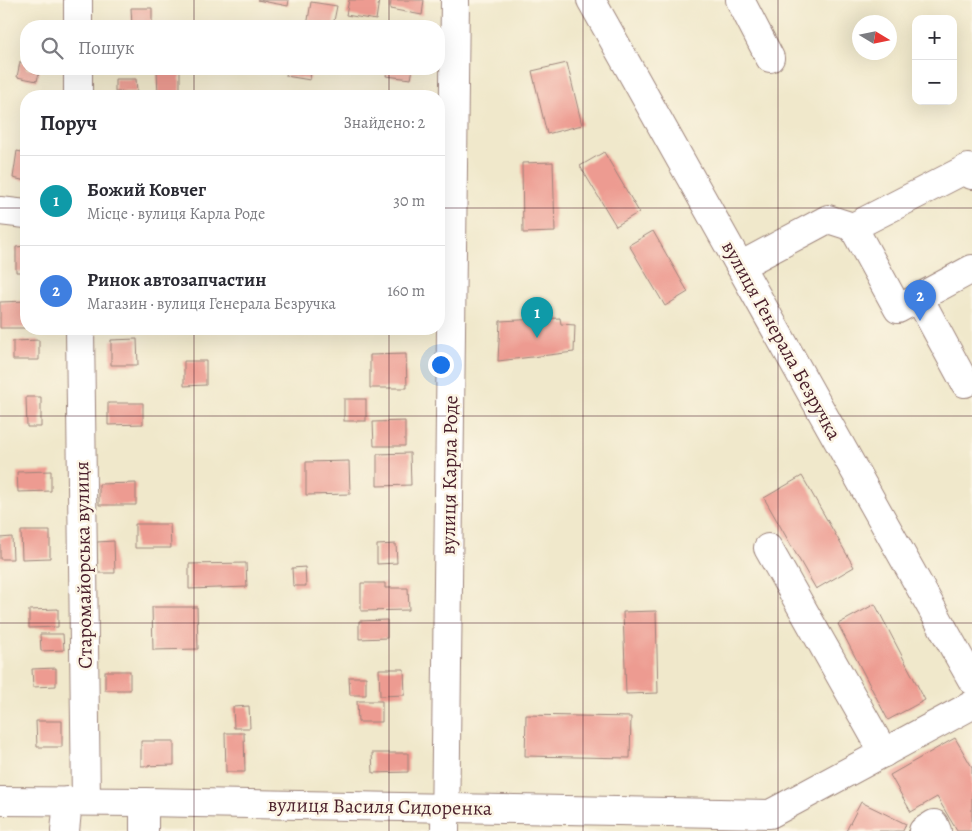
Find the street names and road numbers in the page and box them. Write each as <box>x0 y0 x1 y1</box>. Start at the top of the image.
street label: вулиця Генерала Безручка <box>715 236 848 445</box>
street label: вулиця Карла Роде <box>435 395 464 555</box>
street label: Старомайорська вулиця <box>68 461 99 669</box>
street label: вулиця Василя Сидоренка <box>268 791 493 822</box>

